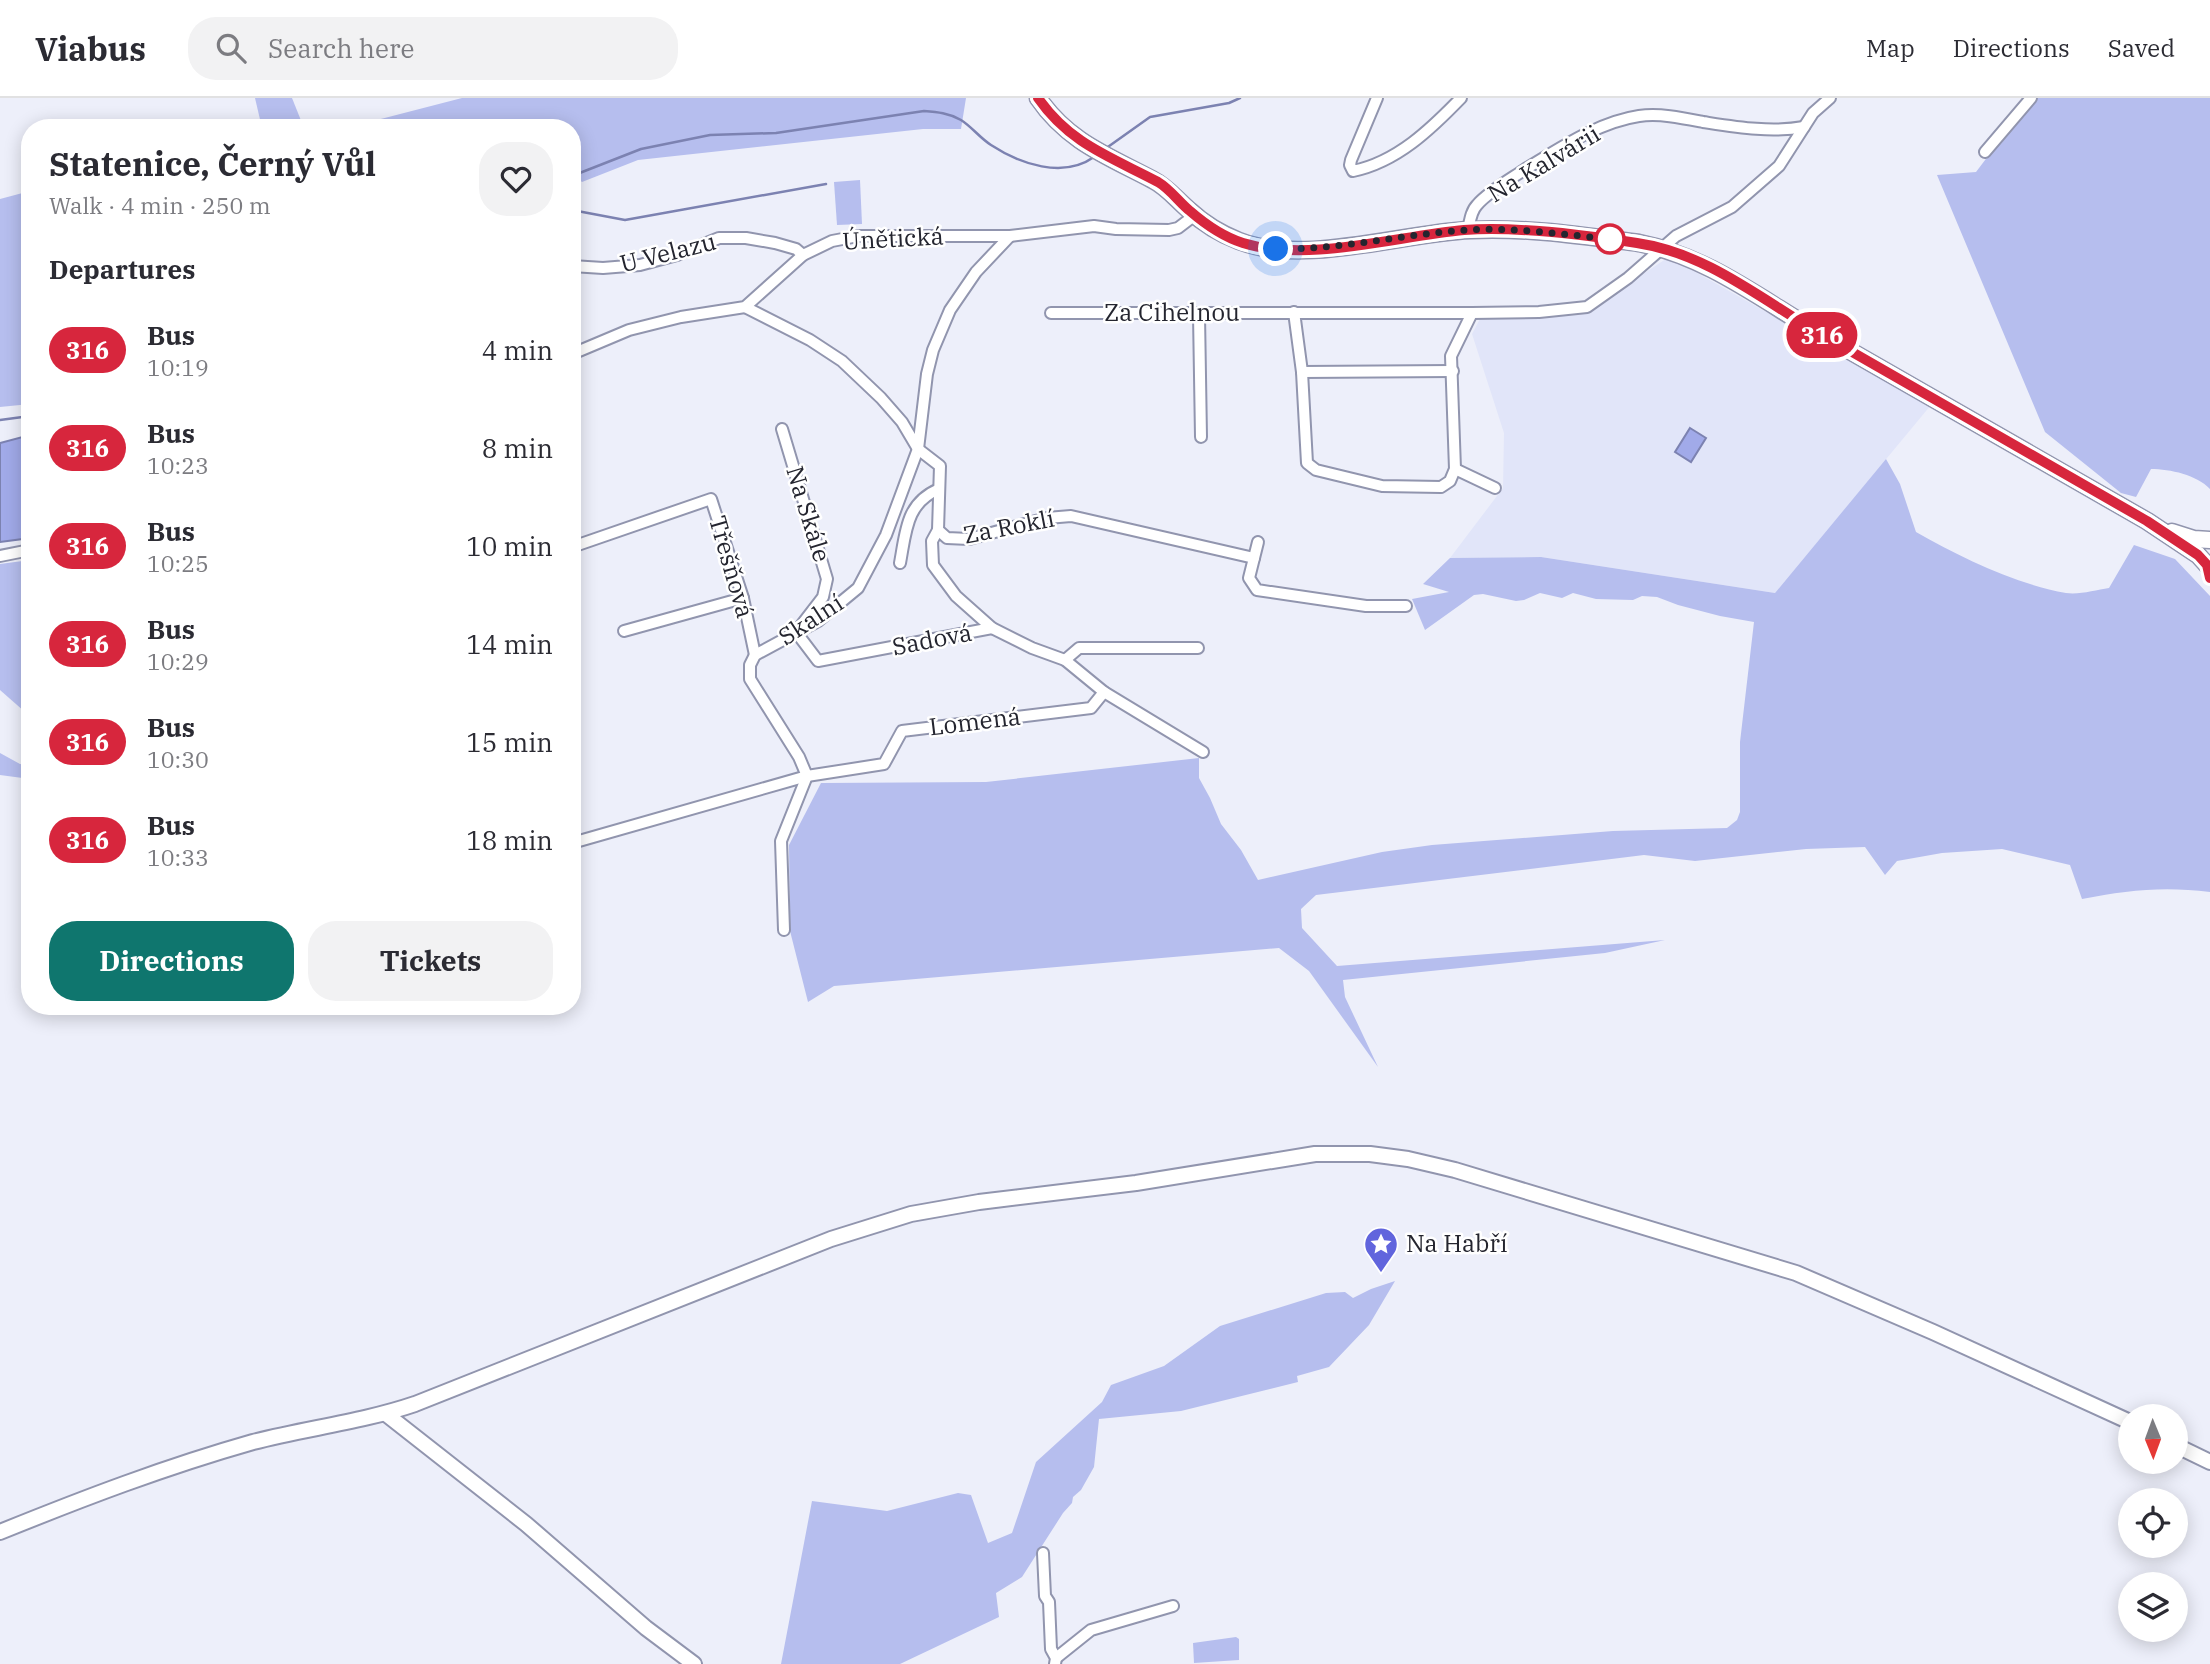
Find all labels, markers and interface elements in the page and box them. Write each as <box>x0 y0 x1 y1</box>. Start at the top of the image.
search box <box>188 17 678 80</box>
text: Viabus <box>35 27 146 70</box>
icon: search <box>212 29 250 67</box>
text: Search here <box>268 31 414 65</box>
text: Map <box>1866 32 1915 64</box>
text: Directions <box>1953 32 2070 64</box>
text: Saved <box>2108 32 2175 64</box>
street label: Na Kalvárii <box>1481 117 1606 209</box>
text: Statenice, Černý Vůl <box>49 142 376 185</box>
button: heart <box>479 142 553 216</box>
text: Walk · 4 min · 250 m <box>49 190 271 220</box>
street label: Únětická <box>841 219 944 257</box>
unlabelled marker <box>1595 224 1625 254</box>
street label: U Velazu <box>616 225 719 279</box>
your location <box>1258 231 1293 266</box>
text: Departures <box>49 252 195 286</box>
street label: Za Cihelnou <box>1104 296 1240 328</box>
line badge: 316 <box>1782 312 1862 358</box>
text: Bus <box>147 318 195 352</box>
text: 316 <box>1800 319 1844 351</box>
text: 4 min <box>482 333 553 367</box>
text: 316 <box>66 334 109 366</box>
text: 10:19 <box>147 352 209 382</box>
text: Bus <box>147 416 195 450</box>
text: 8 min <box>482 431 553 465</box>
text: 316 <box>66 432 109 464</box>
text: 10:23 <box>147 450 209 480</box>
street label: Na Skále <box>779 462 839 565</box>
street label: Za Roklí <box>961 502 1057 551</box>
street label: Třešňová <box>702 512 762 621</box>
text: Bus <box>147 514 195 548</box>
text: 10 min <box>466 529 553 563</box>
text: 316 <box>66 530 109 562</box>
text: 10:25 <box>147 548 209 578</box>
street label: Skalní <box>772 586 849 652</box>
text: Bus <box>147 612 195 646</box>
street label: Sadová <box>889 616 974 662</box>
text: 14 min <box>466 627 553 661</box>
text: 316 <box>66 628 109 660</box>
text: 10:29 <box>147 646 209 676</box>
street label: Lomená <box>927 700 1022 742</box>
text: Bus <box>147 710 195 744</box>
text: 15 min <box>466 725 553 759</box>
text: 316 <box>66 726 109 758</box>
text: 10:30 <box>147 744 209 774</box>
text: Bus <box>147 808 195 842</box>
text: 18 min <box>466 823 553 857</box>
text: 316 <box>66 824 109 856</box>
text: 10:33 <box>147 842 209 872</box>
button: Directions <box>49 921 294 1001</box>
button: Tickets <box>308 921 553 1001</box>
place icon: Na Habří <box>1362 1225 1400 1274</box>
place label: Na Habří <box>1406 1227 1508 1259</box>
north arrow <box>2118 1404 2188 1474</box>
map controls <box>2118 1404 2188 1642</box>
button: locate <box>2118 1488 2188 1558</box>
button: layers <box>2118 1572 2188 1642</box>

